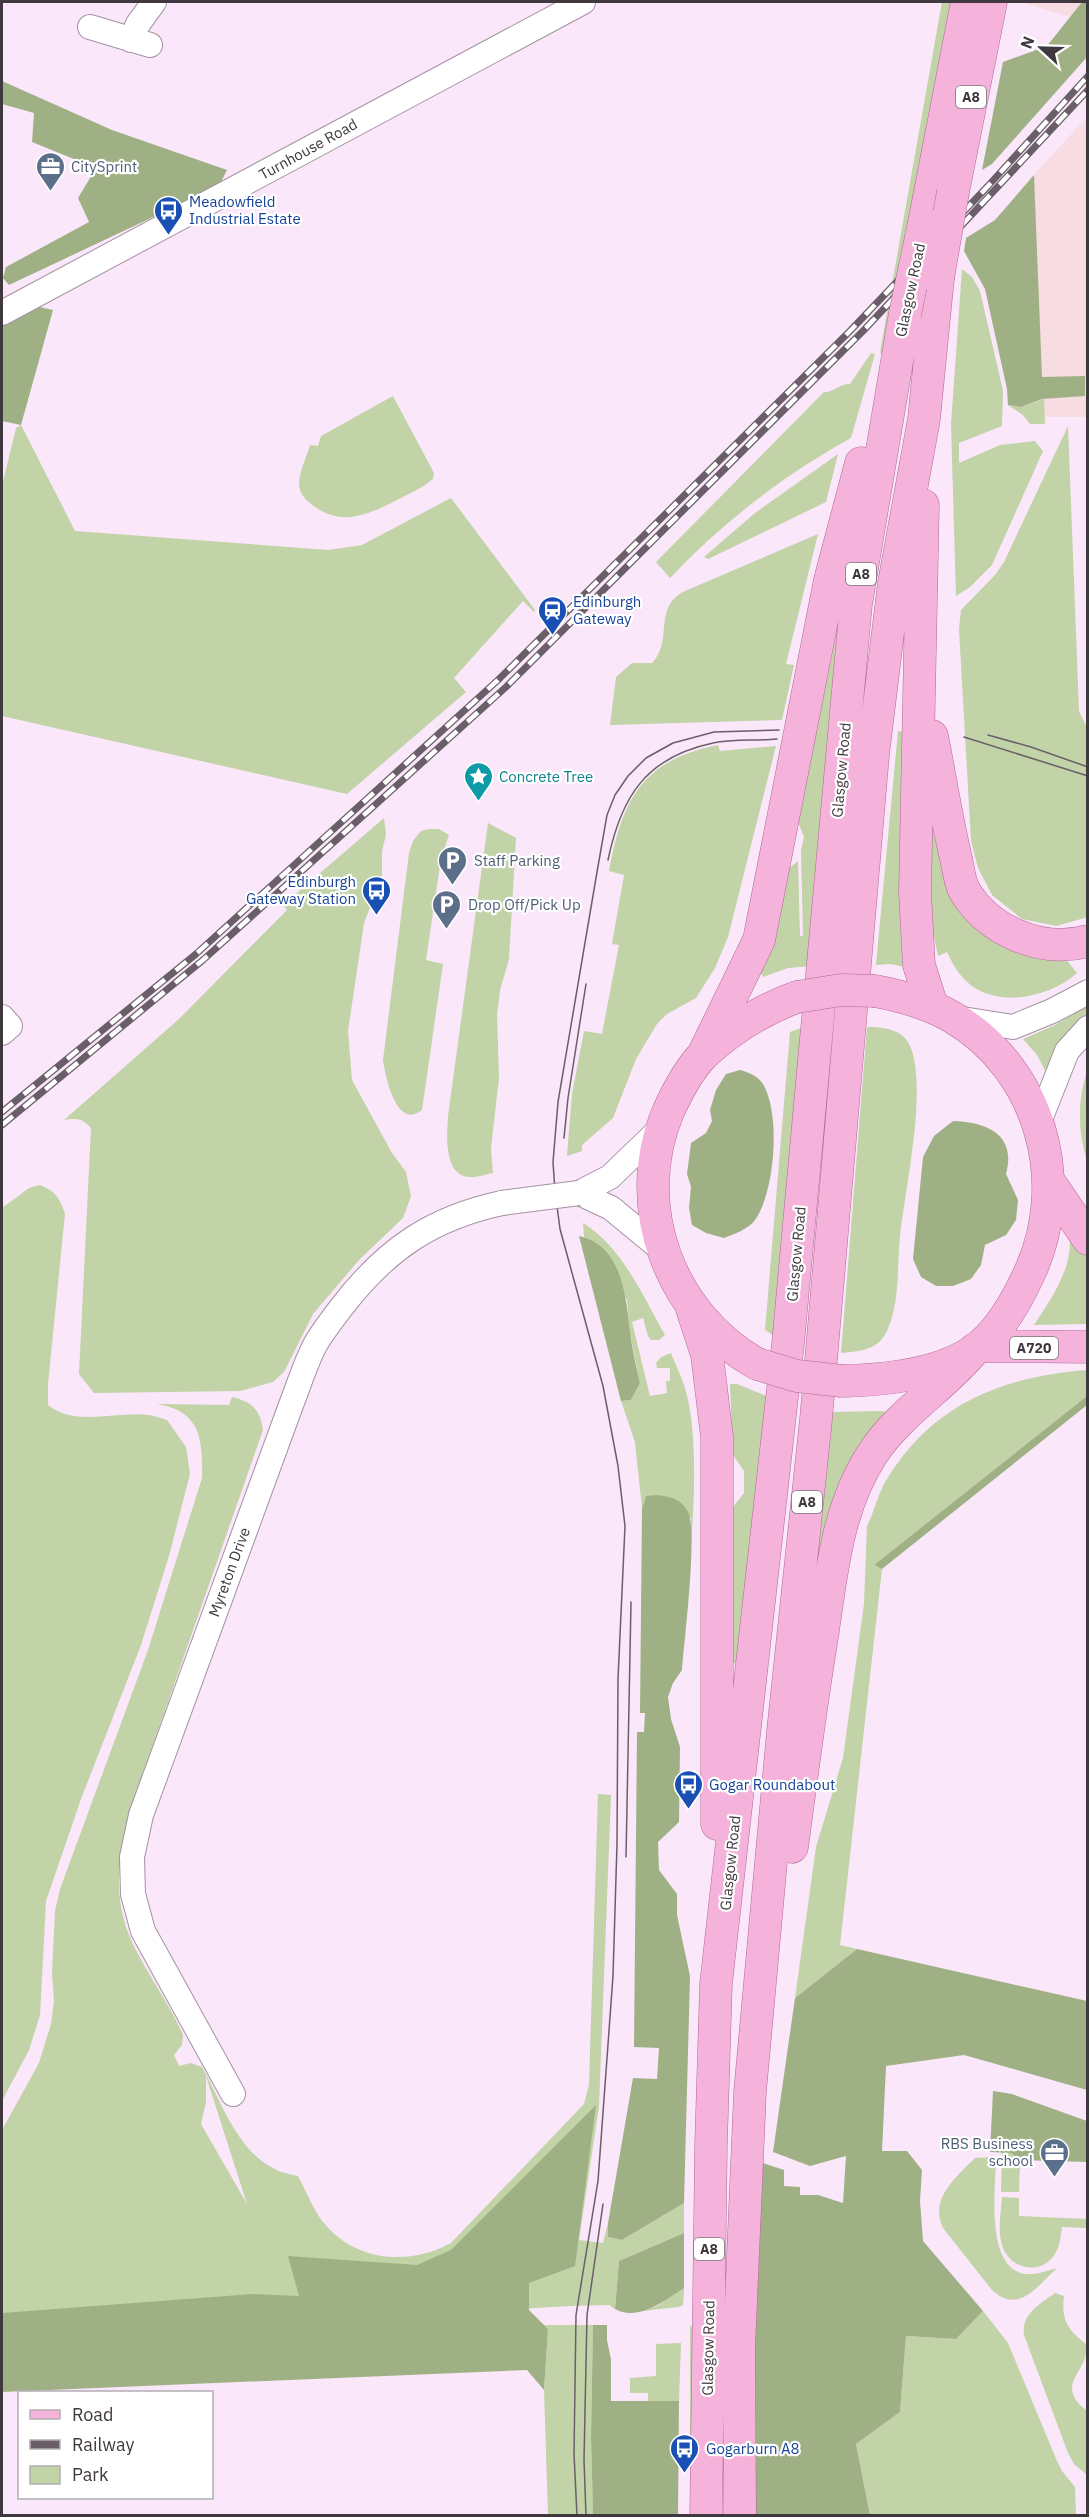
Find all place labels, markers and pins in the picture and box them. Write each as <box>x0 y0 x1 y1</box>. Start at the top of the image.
office icon: CitySprint <box>34 150 66 192</box>
place label: CitySprint <box>71 157 137 176</box>
place label: Meadowfield Industrial Estate <box>189 192 301 228</box>
bus stop icon: Meadowfield Industrial Estate <box>152 194 184 236</box>
place label: Edinburgh Gateway <box>573 592 641 628</box>
station icon: Edinburgh Gateway <box>536 594 568 636</box>
place icon: Concrete Tree <box>462 760 494 802</box>
place label: Concrete Tree <box>499 767 593 786</box>
parking icon: Staff Parking <box>437 844 469 886</box>
place label: Staff Parking <box>474 851 560 870</box>
place label: Edinburgh Gateway Station <box>246 872 356 908</box>
bus stop icon: Edinburgh Gateway Station <box>361 874 393 916</box>
parking icon: Drop Off/Pick Up <box>431 888 463 930</box>
place label: Drop Off/Pick Up <box>468 895 581 914</box>
bus stop icon: Gogar Roundabout <box>672 1768 704 1810</box>
place label: Gogar Roundabout <box>709 1775 835 1794</box>
place label: RBS Business school <box>941 2134 1033 2170</box>
office icon: RBS Business school <box>1038 2136 1070 2178</box>
bus stop icon: Gogarburn A8 <box>669 2432 701 2474</box>
place label: Gogarburn A8 <box>706 2439 800 2458</box>

